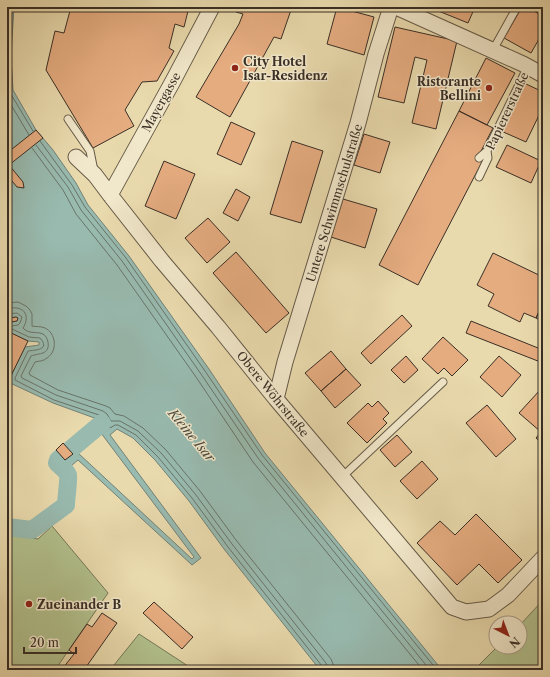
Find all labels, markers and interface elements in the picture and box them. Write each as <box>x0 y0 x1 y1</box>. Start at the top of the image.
place label: City Hotel Isar-Residenz <box>243 54 328 83</box>
marker: City Hotel Isar-Residenz <box>230 63 240 73</box>
street label: Mayergasse <box>138 69 184 134</box>
street label: Papiererstraße <box>482 69 532 152</box>
place label: Ristorante Bellini <box>417 74 482 103</box>
marker: Ristorante Bellini <box>484 83 494 93</box>
street label: Untere Schwimmschulstraße <box>303 122 365 284</box>
street label: Obere Wöhrstraße <box>234 348 312 440</box>
water label: Kleine Isar <box>164 404 219 466</box>
place label: Zueinander B <box>37 597 121 612</box>
marker: Zueinander B <box>24 599 34 609</box>
north arrow <box>488 615 528 655</box>
scale bar <box>24 629 76 655</box>
text: N <box>506 634 523 651</box>
text: 20 m <box>30 635 59 650</box>

